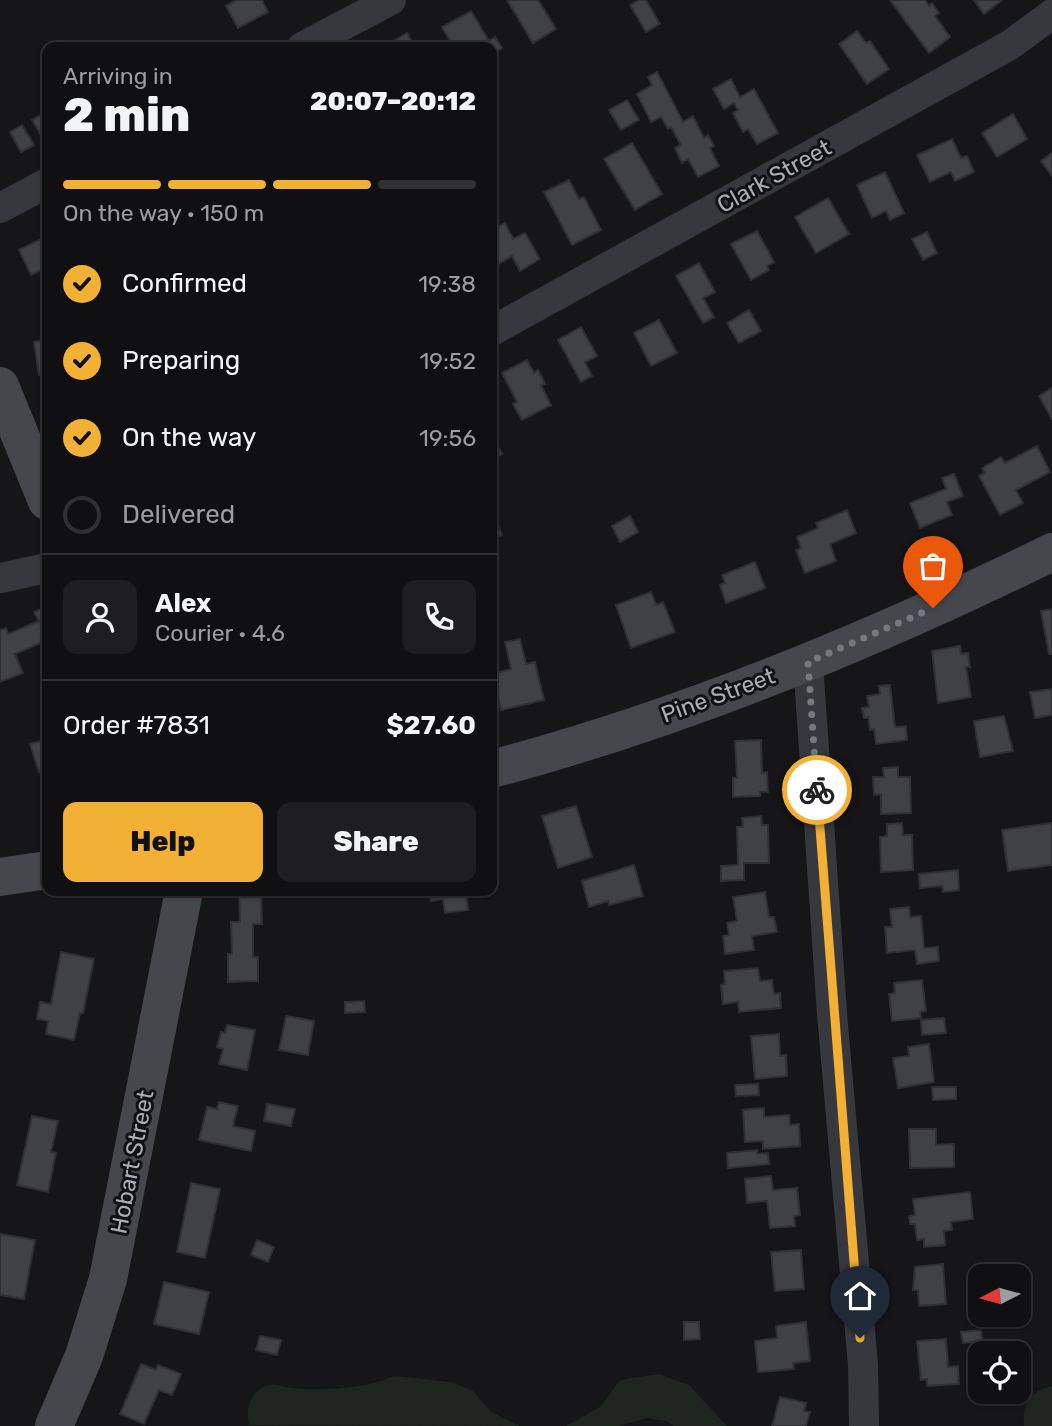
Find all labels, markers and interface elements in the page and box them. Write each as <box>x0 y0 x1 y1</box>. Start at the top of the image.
text: Arriving in <box>63 62 173 90</box>
text: 20:07–20:12 <box>310 86 476 117</box>
text: 2 min <box>63 88 190 143</box>
street label: Clark Street <box>712 133 836 219</box>
text: On the way · 150 m <box>63 199 264 227</box>
icon: check <box>63 265 101 303</box>
text: Confirmed <box>122 268 247 299</box>
text: 19:38 <box>418 270 476 298</box>
icon: check <box>63 342 101 380</box>
text: Preparing <box>122 345 240 376</box>
text: 19:52 <box>419 347 476 375</box>
icon: check <box>63 419 101 457</box>
text: On the way <box>122 422 256 453</box>
text: 19:56 <box>419 424 476 452</box>
text: Delivered <box>122 499 235 530</box>
pin <box>903 536 963 608</box>
icon: bag <box>914 547 952 585</box>
button: person <box>63 580 137 654</box>
button: phone <box>402 580 476 654</box>
text: Alex <box>155 588 211 619</box>
text: Courier · 4.6 <box>155 619 285 647</box>
street label: Pine Street <box>657 661 779 729</box>
text: Order #7831 <box>63 710 210 741</box>
text: $27.60 <box>386 710 476 741</box>
courier <box>782 755 852 825</box>
icon: bike <box>798 771 836 809</box>
button: Help <box>63 802 263 882</box>
button: Share <box>277 802 476 882</box>
street label: Hobart Street <box>104 1088 160 1236</box>
north arrow <box>968 1264 1031 1326</box>
map controls <box>968 1264 1031 1404</box>
pin <box>830 1266 890 1338</box>
icon: home <box>841 1277 879 1315</box>
button: locate <box>968 1341 1031 1404</box>

